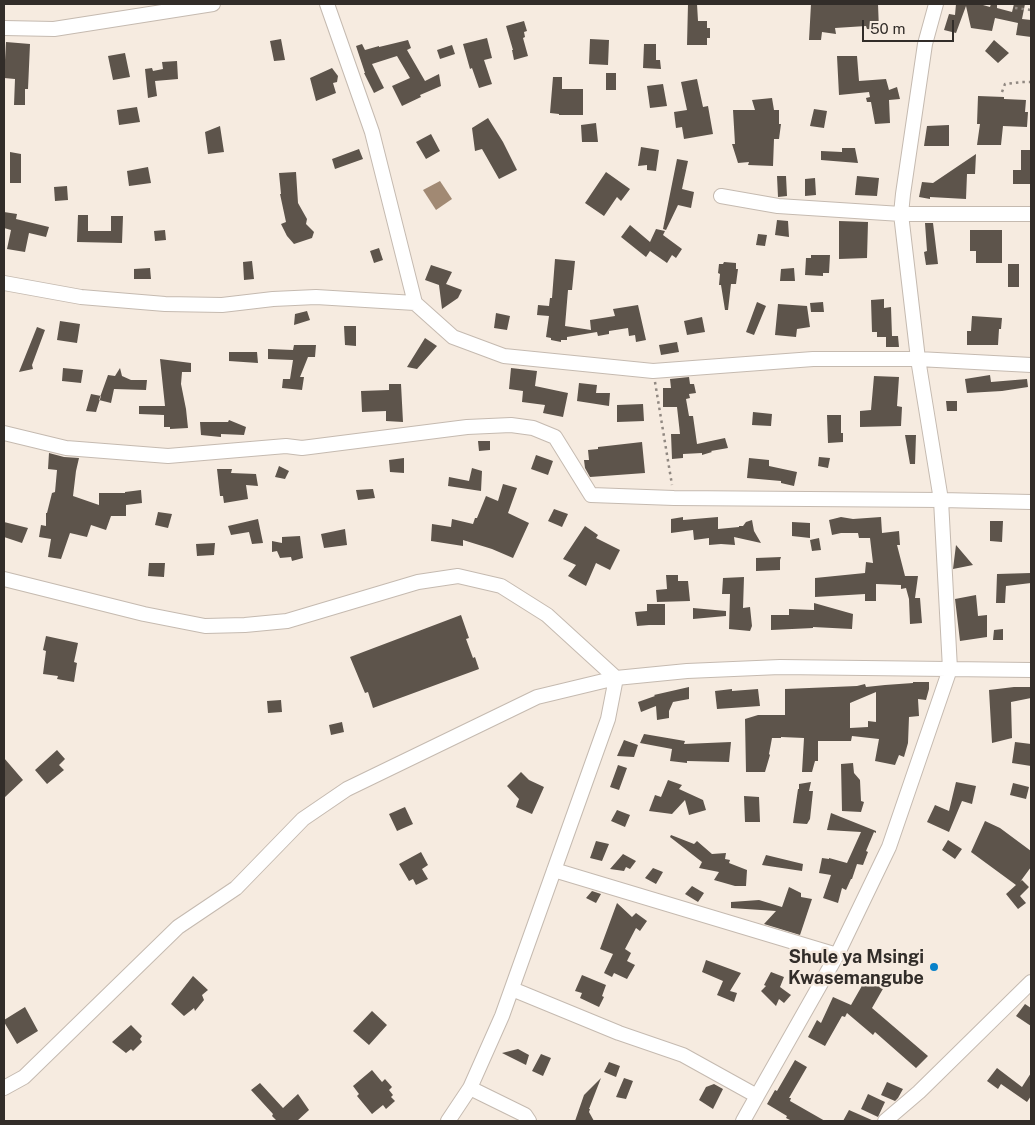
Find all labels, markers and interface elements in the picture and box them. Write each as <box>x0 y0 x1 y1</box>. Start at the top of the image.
scale bar <box>865 10 958 42</box>
text: 50 m <box>870 20 905 37</box>
place label: Shule ya Msingi Kwasemangube <box>788 946 924 989</box>
marker: Shule ya Msingi Kwasemangube <box>928 961 940 973</box>

